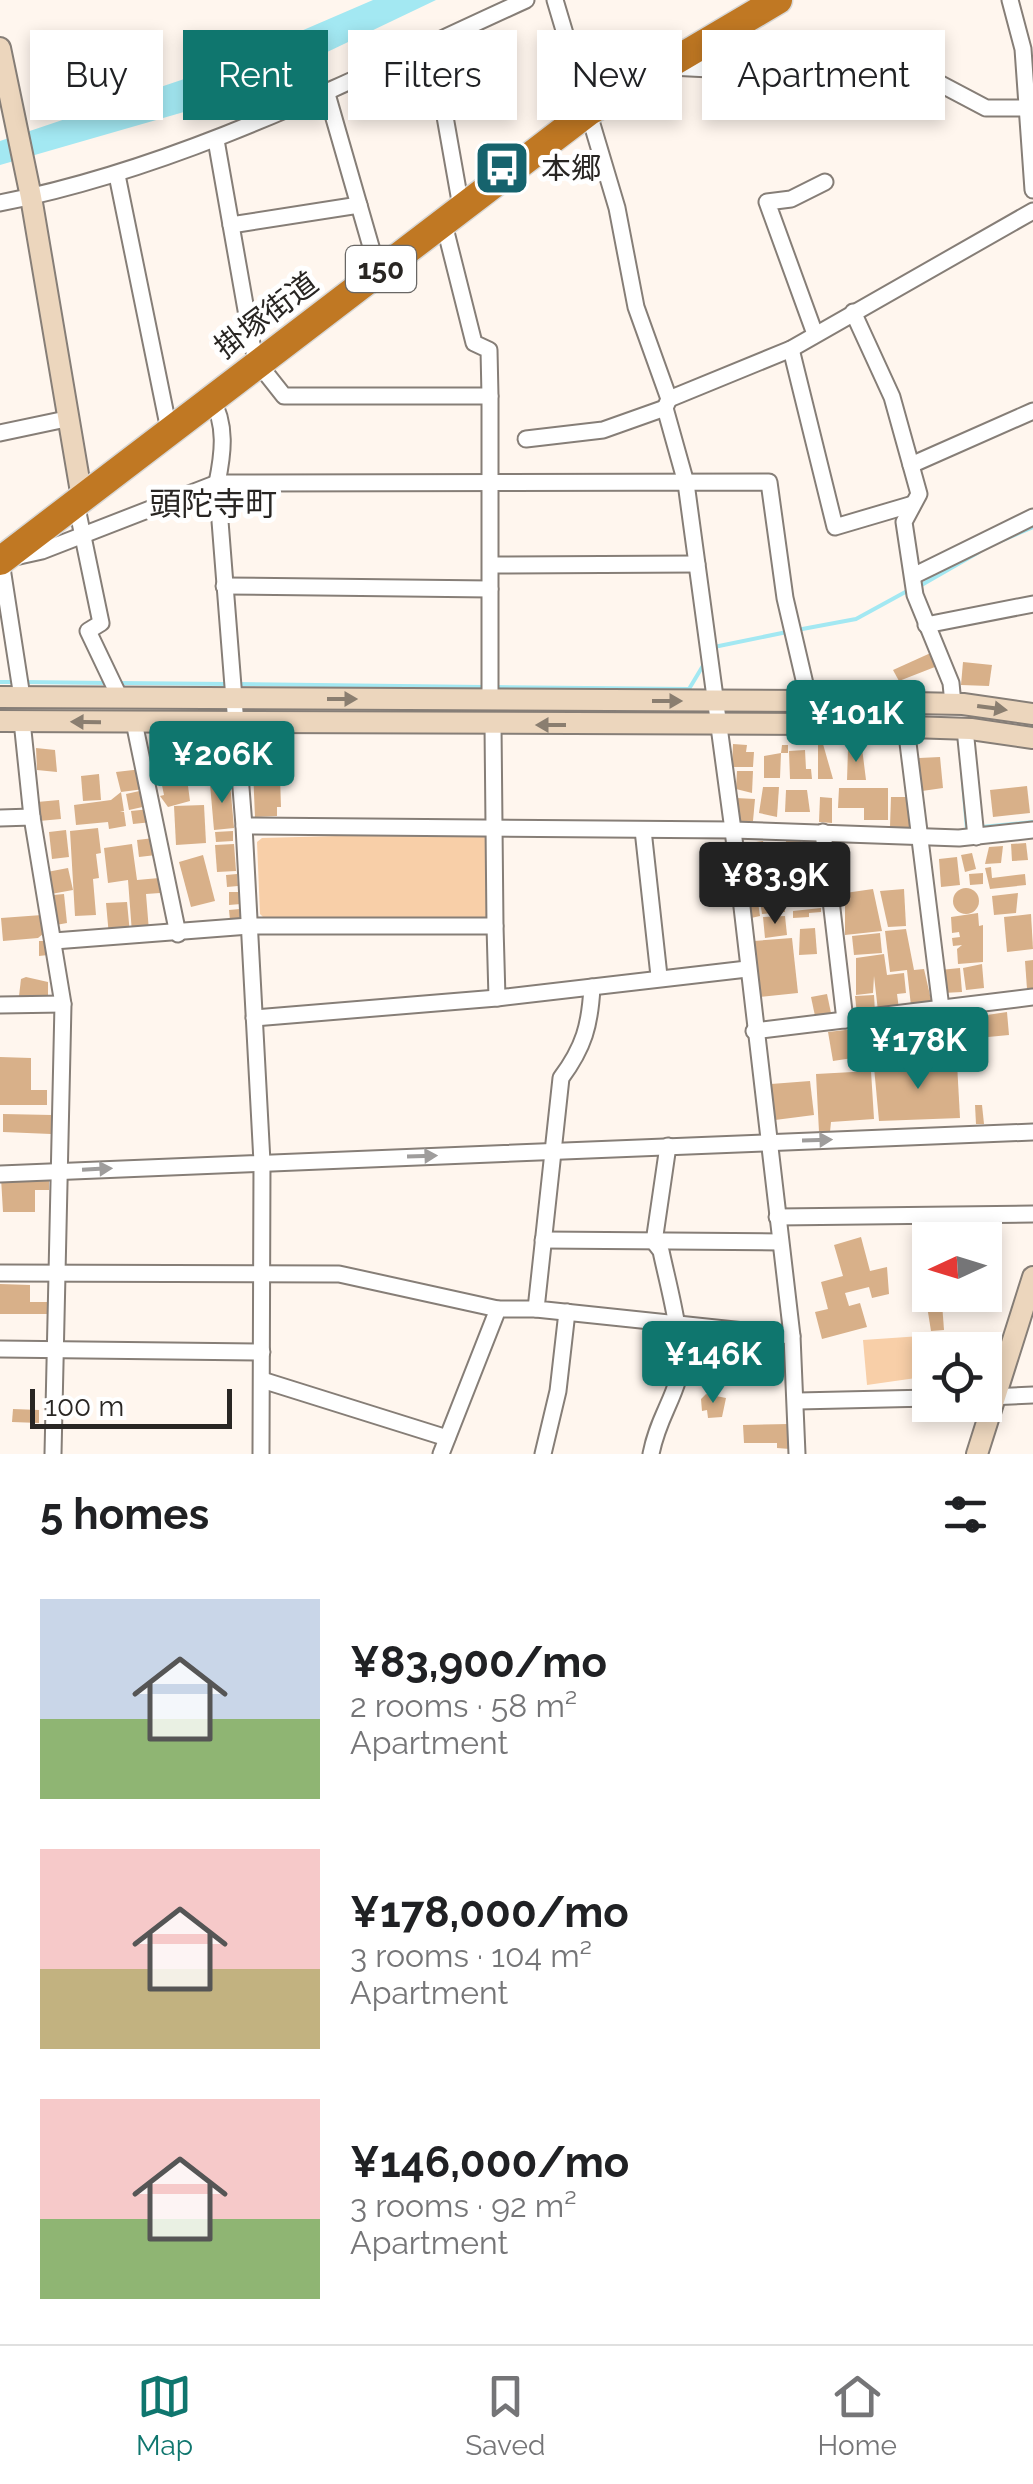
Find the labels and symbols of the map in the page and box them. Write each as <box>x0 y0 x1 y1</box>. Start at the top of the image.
bus stop icon: 本郷 <box>472 138 532 198</box>
place label: 本郷 <box>541 151 601 186</box>
road number: 150 <box>346 246 416 292</box>
street label: 掛塚街道 <box>208 265 324 365</box>
district label: 頭陀寺町 <box>149 485 277 522</box>
pin: ¥101K <box>786 680 926 765</box>
one-way arrow <box>327 691 359 707</box>
one-way arrow <box>652 693 684 709</box>
one-way arrow <box>977 700 1009 716</box>
one-way arrow <box>70 714 102 730</box>
one-way arrow <box>535 717 567 733</box>
pin: ¥206K <box>152 721 292 806</box>
pin: ¥83.9K <box>694 842 856 927</box>
pin: ¥178K <box>848 1007 988 1092</box>
one-way arrow <box>801 1132 833 1148</box>
one-way arrow <box>407 1148 439 1164</box>
one-way arrow <box>82 1161 114 1177</box>
north arrow <box>912 1222 1002 1312</box>
pin: ¥146K <box>643 1321 783 1406</box>
scale bar <box>30 1384 232 1428</box>

